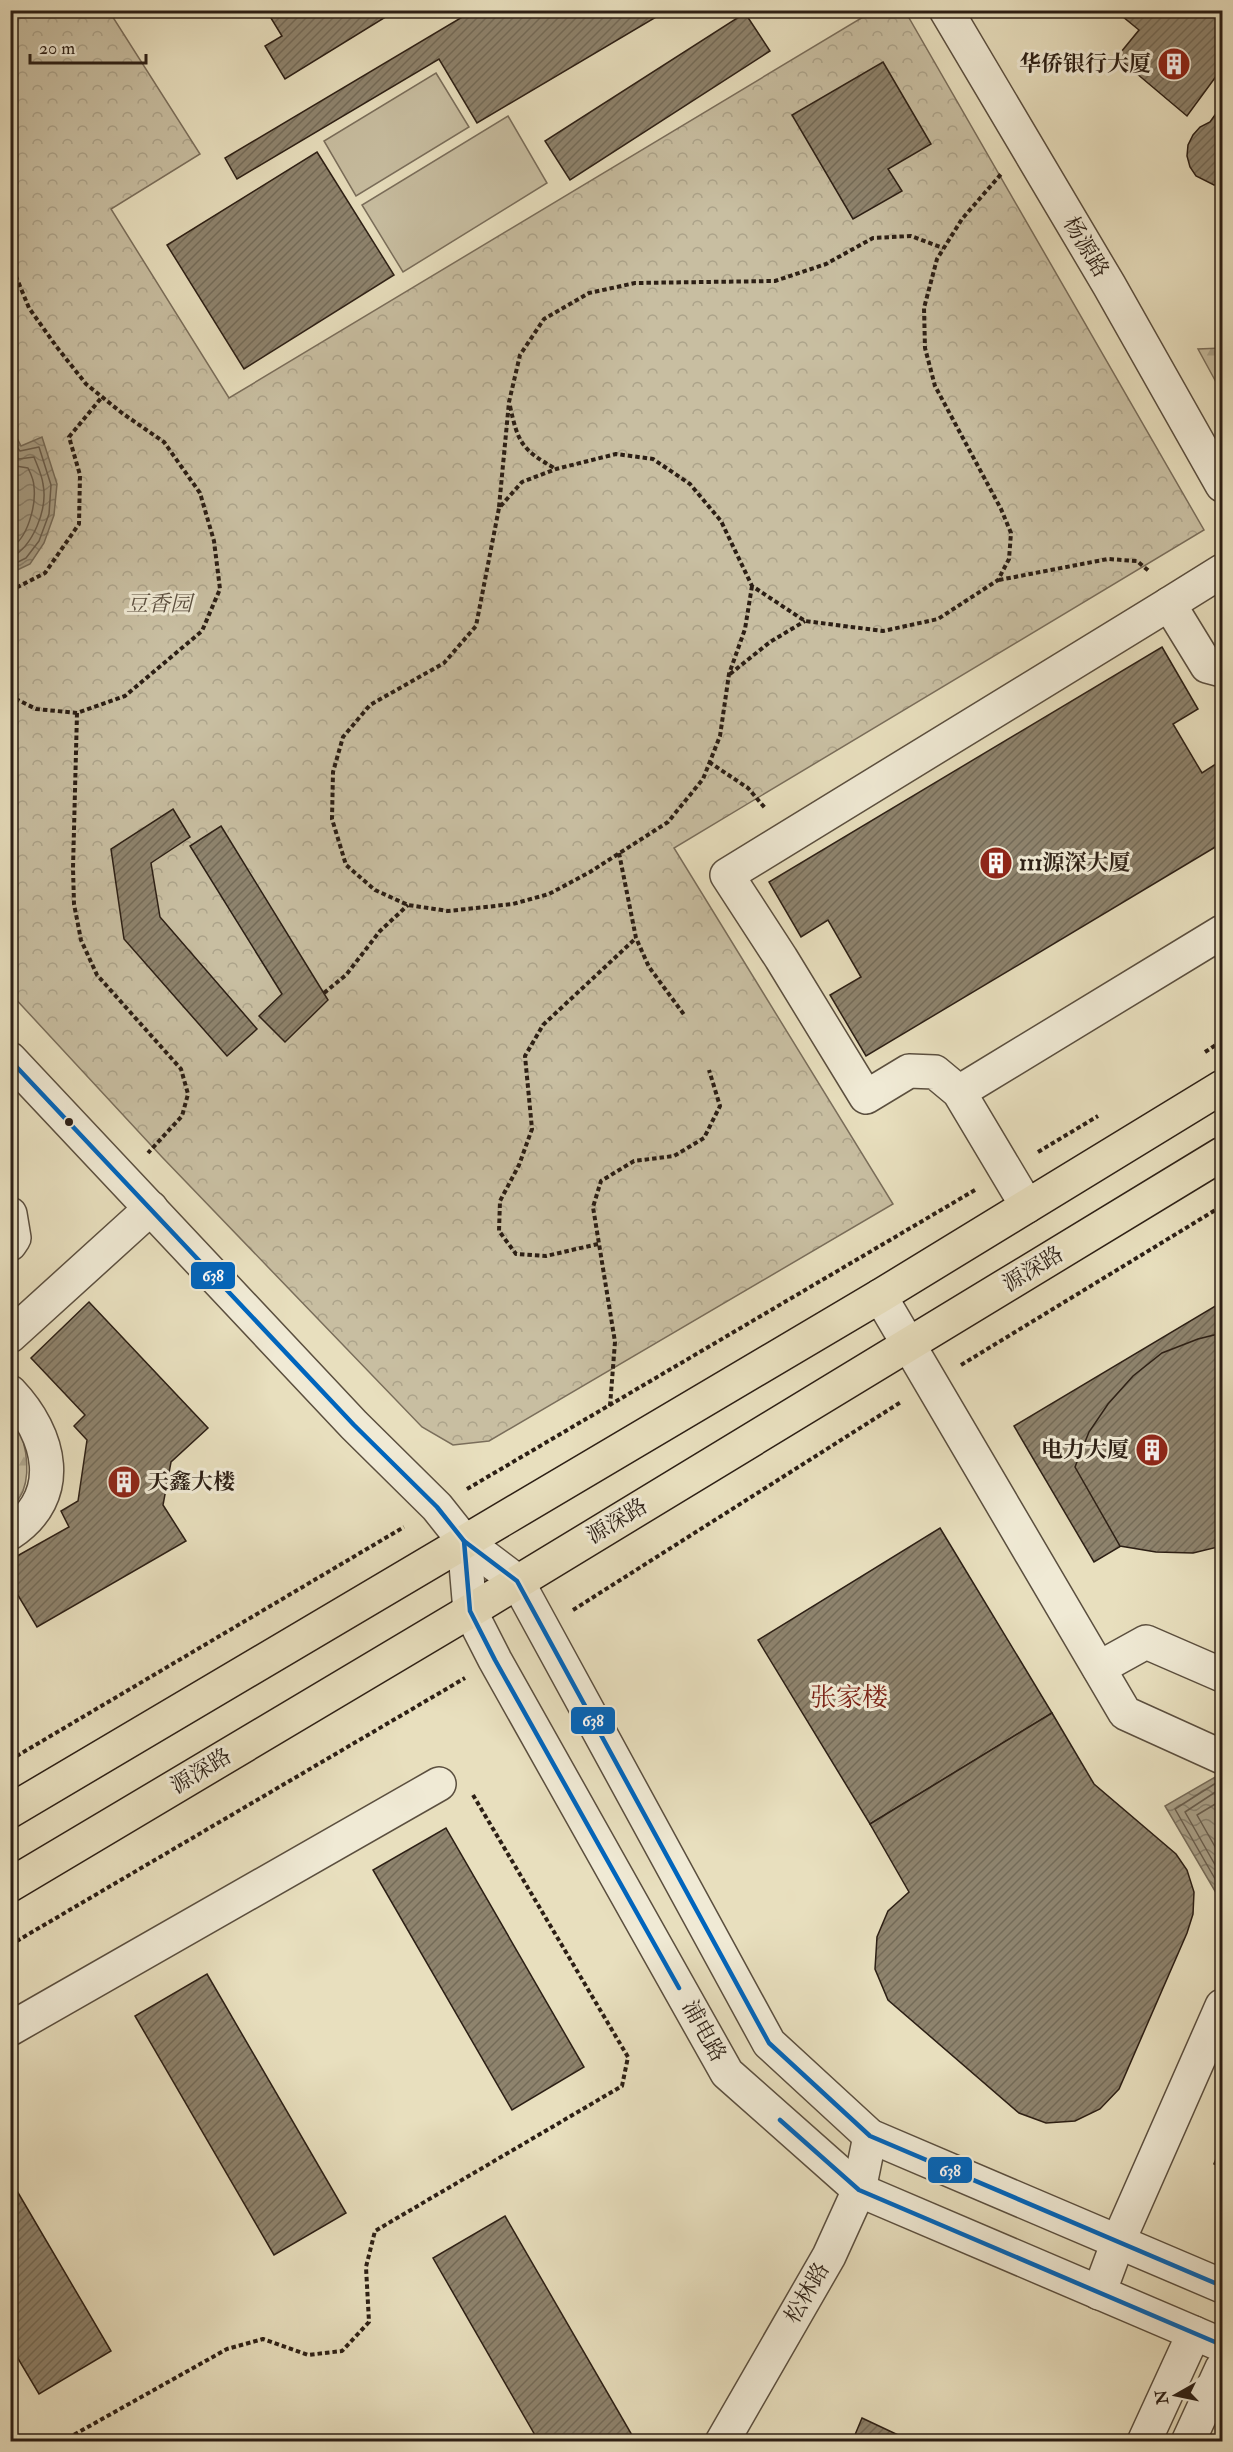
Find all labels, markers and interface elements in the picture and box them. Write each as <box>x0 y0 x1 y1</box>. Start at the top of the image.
scale bar <box>30 27 146 65</box>
text: 20 m <box>39 37 75 60</box>
building icon: 华侨银行大厦 <box>1156 46 1192 82</box>
place label: 华侨银行大厦 <box>1019 50 1151 78</box>
street label: 杨源路 <box>1057 211 1115 283</box>
park label: 豆香园 <box>126 590 195 618</box>
building icon: 111源深大厦 <box>978 845 1014 881</box>
place label: 111源深大厦 <box>1019 849 1131 877</box>
unlabelled marker <box>63 1116 75 1128</box>
street label: 源深路 <box>997 1240 1069 1298</box>
line badge: 638 <box>190 1261 236 1290</box>
text: 638 <box>202 1266 224 1286</box>
building icon: 电力大厦 <box>1134 1432 1170 1468</box>
place label: 电力大厦 <box>1041 1436 1129 1464</box>
building icon: 天鑫大楼 <box>106 1464 142 1500</box>
place label: 天鑫大楼 <box>147 1468 235 1496</box>
street label: 源深路 <box>581 1492 653 1550</box>
district label: 张家楼 <box>810 1682 888 1714</box>
line badge: 638 <box>570 1706 616 1735</box>
text: 638 <box>582 1711 604 1731</box>
street label: 源深路 <box>165 1742 237 1800</box>
street label: 浦电路 <box>676 1995 732 2067</box>
line badge: 638 <box>927 2156 973 2184</box>
text: 638 <box>939 2161 961 2181</box>
street label: 松林路 <box>778 2257 836 2329</box>
north arrow <box>1146 2365 1206 2425</box>
text: N <box>1151 2388 1173 2407</box>

